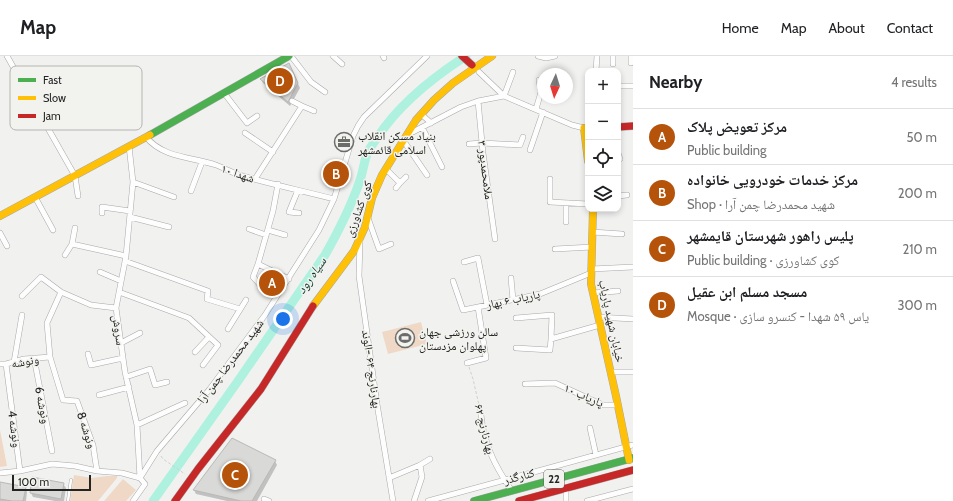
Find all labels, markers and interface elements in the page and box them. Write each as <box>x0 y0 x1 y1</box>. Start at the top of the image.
text: Map <box>20 16 56 39</box>
text: Home <box>722 19 759 37</box>
text: Map <box>781 19 806 37</box>
text: About <box>828 19 865 37</box>
text: Contact <box>887 19 933 37</box>
legend <box>10 66 142 130</box>
pin: D <box>267 66 293 96</box>
north arrow <box>537 68 573 104</box>
map controls <box>585 68 621 212</box>
button: + <box>585 68 621 104</box>
text: Nearby <box>649 72 702 92</box>
text: Fast <box>43 73 62 87</box>
text: 4 results <box>891 74 937 90</box>
text: Slow <box>43 91 66 105</box>
button: − <box>585 104 621 140</box>
text: Jam <box>42 109 61 123</box>
text: مرکز تعویض پلاک <box>687 118 787 136</box>
place label: بنیاد مسکن انقلاب اسلامی قائمشهر <box>357 128 436 157</box>
text: A <box>658 129 666 145</box>
text: 50 m <box>907 129 937 145</box>
office icon: بنیاد مسکن انقلاب اسلامی قائمشهر <box>333 131 355 153</box>
street label: ملامحمدپور ۳ <box>475 140 497 200</box>
button: locate <box>585 140 621 176</box>
text: Public building <box>687 142 767 158</box>
pin: B <box>323 159 349 189</box>
street label: شهدا ۱۰ <box>219 160 257 186</box>
text: مرکز خدمات خودرویی خانواده <box>687 171 858 189</box>
button: layers <box>585 176 621 212</box>
street label: کوی کشاورزی <box>341 179 375 239</box>
text: B <box>658 185 666 201</box>
text: 200 m <box>898 185 937 201</box>
text: Shop · شهید محمدرضا چمن آرا <box>687 196 835 212</box>
text: پلیس راهور شهرستان قایمشهر <box>687 227 854 245</box>
text: C <box>658 241 666 257</box>
text: 210 m <box>903 241 937 257</box>
text: Public building · کوی کشاورزی <box>687 252 839 268</box>
water label: سیاه رود <box>293 253 330 296</box>
pin: A <box>259 268 285 298</box>
street label: خیابان شهید پاریاب <box>596 278 628 364</box>
text: مسجد مسلم ابن عقیل <box>687 283 807 301</box>
street label: پاریاب ۶ بهار <box>484 286 542 313</box>
text: D <box>657 297 667 313</box>
text: 300 m <box>897 297 937 313</box>
text: Mosque · یاس ۵۹ شهدا - کنسرو سازی <box>687 308 869 324</box>
your location <box>273 309 293 329</box>
street label: سروش <box>109 314 129 346</box>
street label: شهید محمدرضا چمن آرا <box>193 316 267 406</box>
place label: سالن ورزشی جهان پهلوان مزدستان <box>419 324 498 353</box>
sports icon: سالن ورزشی جهان پهلوان مزدستان <box>394 327 416 349</box>
street label: بهارنارنج ۶۴ -الوند <box>359 329 385 409</box>
street label: ونوشه <box>10 351 40 371</box>
street label: پاریاب ۱۰ <box>562 380 607 411</box>
street label: ونوشه 6 <box>32 385 54 425</box>
street label: بهارنارنج ۶۲ <box>471 402 498 456</box>
street label: ونوشه 4 <box>5 409 25 449</box>
street label: ونوشه 8 <box>74 410 100 450</box>
pin: C <box>222 460 248 490</box>
street label: کنارگذر <box>501 465 536 488</box>
road number: 22 <box>544 470 564 488</box>
scale bar <box>12 473 91 492</box>
text: 100 m <box>18 475 49 489</box>

